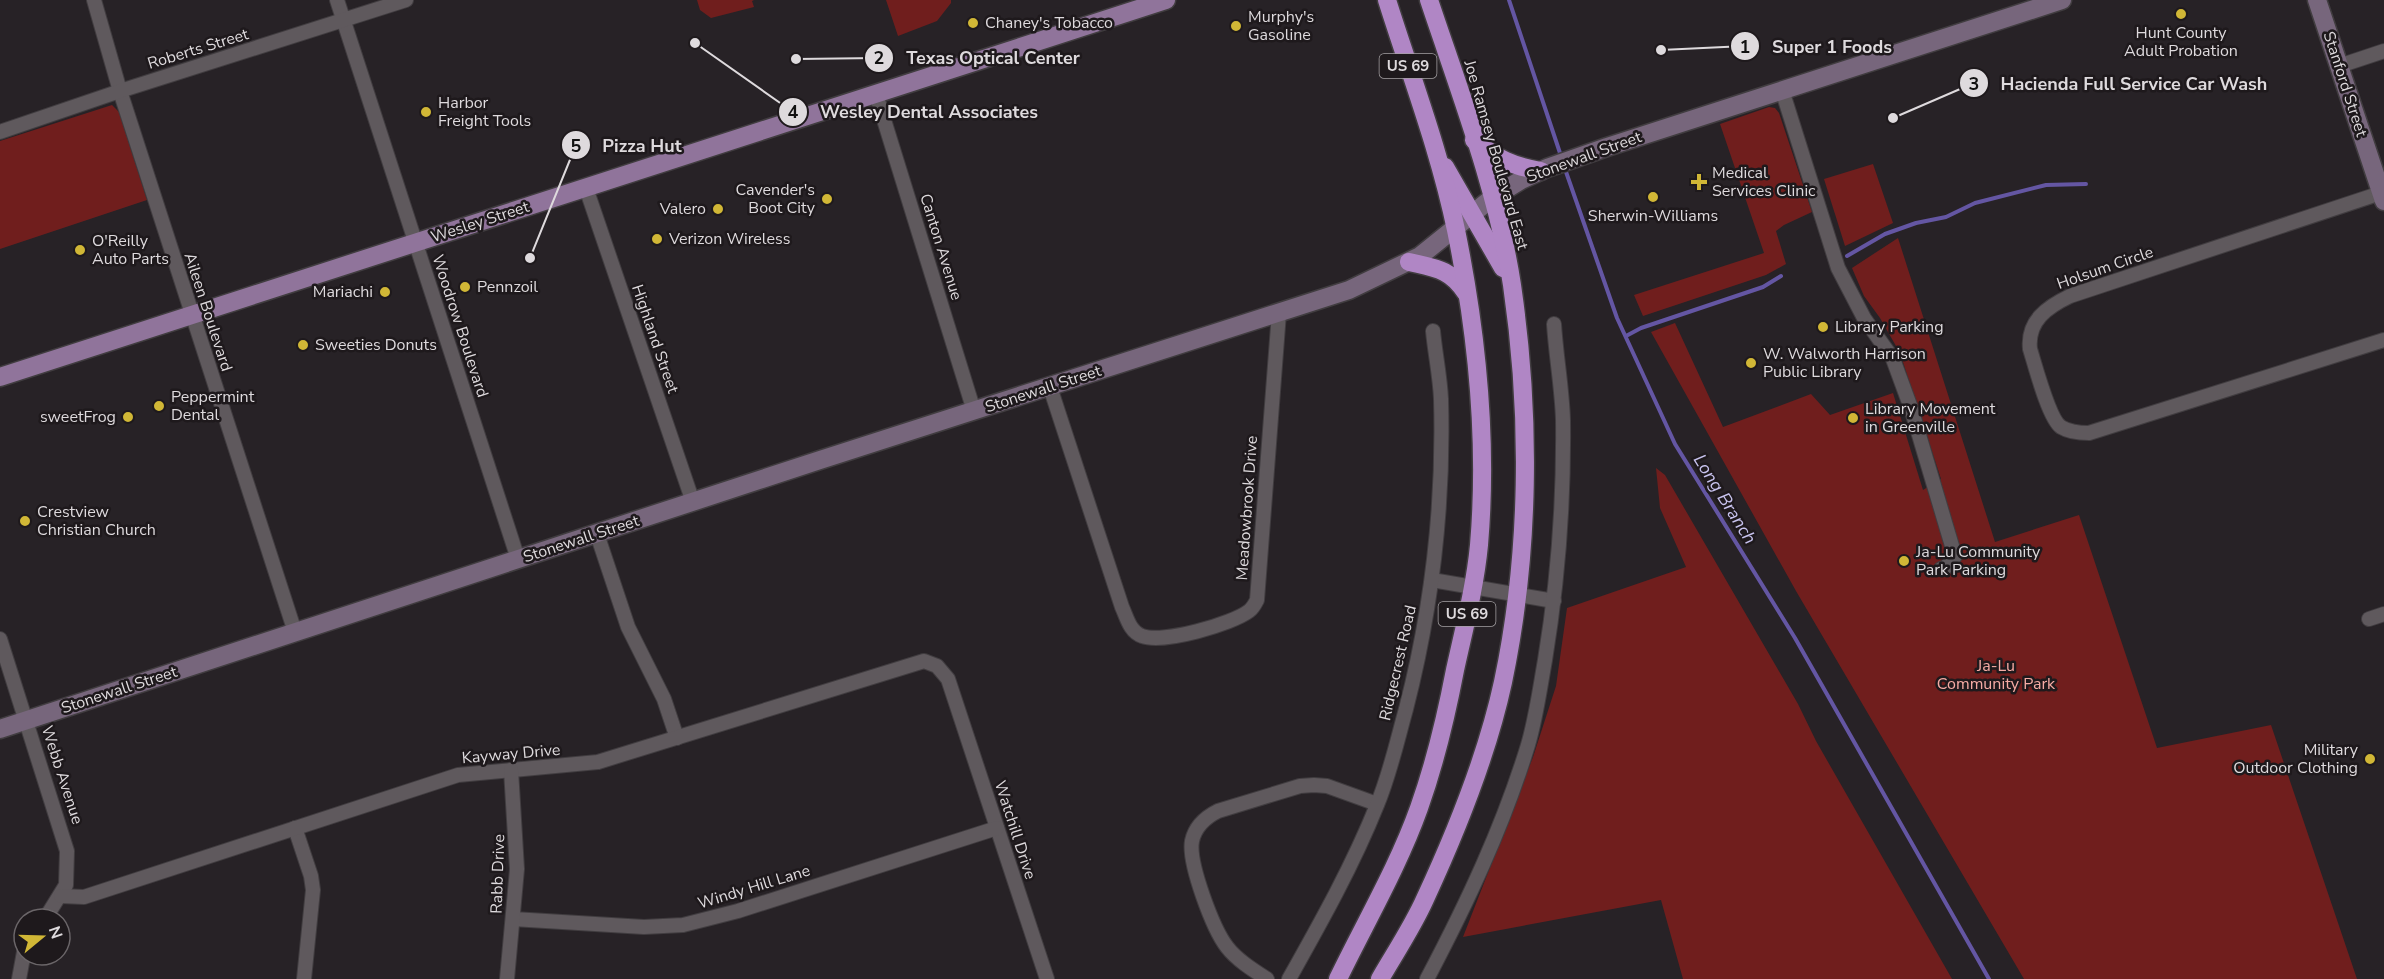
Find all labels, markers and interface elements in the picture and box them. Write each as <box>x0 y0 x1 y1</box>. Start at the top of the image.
place label: Murphy's Gasoline <box>1248 6 1314 46</box>
marker: Hunt County Adult Probation <box>2174 7 2188 21</box>
place label: Chaney's Tobacco <box>985 12 1113 34</box>
marker: Chaney's Tobacco <box>966 16 980 30</box>
marker: Murphy's Gasoline <box>1229 19 1243 33</box>
place label: Hunt County Adult Probation <box>2124 22 2238 62</box>
street label: Roberts Street <box>145 23 252 75</box>
callout: Super 1 Foods <box>1730 28 1904 64</box>
street label: Stanford Street <box>2318 28 2373 140</box>
text: 1 <box>1740 35 1750 59</box>
text: Super 1 Foods <box>1772 35 1892 59</box>
callout: Texas Optical Center <box>864 40 1092 76</box>
text: 2 <box>874 46 884 70</box>
text: Texas Optical Center <box>906 46 1080 70</box>
road number: US 69 <box>1380 54 1436 78</box>
street label: Joe Ramsey Boulevard East <box>1458 57 1534 253</box>
callout: Hacienda Full Service Car Wash <box>1959 65 2279 101</box>
text: 3 <box>1969 72 1979 96</box>
text: Hacienda Full Service Car Wash <box>2001 72 2267 96</box>
place label: Harbor Freight Tools <box>438 92 531 132</box>
callout: Wesley Dental Associates <box>778 94 1050 130</box>
text: 4 <box>788 100 799 124</box>
text: Wesley Dental Associates <box>820 100 1038 124</box>
marker: Harbor Freight Tools <box>419 105 433 119</box>
street label: Stonewall Street <box>1524 126 1645 188</box>
callout: Pizza Hut <box>561 127 694 163</box>
text: 5 <box>571 134 582 158</box>
text: Pizza Hut <box>602 134 682 158</box>
place label: Medical Services Clinic <box>1712 162 1816 202</box>
marker: Medical Services Clinic <box>1690 173 1708 191</box>
place label: Cavender's Boot City <box>736 179 816 219</box>
marker: Sherwin-Williams <box>1646 190 1660 204</box>
street label: Canton Avenue <box>914 191 968 303</box>
marker: Cavender's Boot City <box>820 192 834 206</box>
street label: Wesley Street <box>428 196 532 248</box>
place label: Valero <box>659 198 706 220</box>
marker: Valero <box>711 202 725 216</box>
place label: Sherwin-Williams <box>1588 205 1718 227</box>
place label: Verizon Wireless <box>668 228 790 250</box>
place label: O'Reilly Auto Parts <box>92 230 169 270</box>
marker: Verizon Wireless <box>650 232 664 246</box>
street label: Holsum Circle <box>2054 241 2156 295</box>
marker: O'Reilly Auto Parts <box>73 243 87 257</box>
street label: Aileen Boulevard <box>178 250 238 374</box>
street label: Woodrow Boulevard <box>427 252 493 400</box>
place label: Pennzoil <box>477 276 538 298</box>
marker: Pennzoil <box>458 280 472 294</box>
place label: Mariachi <box>313 281 373 303</box>
street label: Highland Street <box>626 282 684 397</box>
marker: Mariachi <box>378 285 392 299</box>
place label: Library Parking <box>1835 316 1944 338</box>
marker: Library Parking <box>1816 320 1830 334</box>
place label: Sweeties Donuts <box>315 334 437 356</box>
marker: Sweeties Donuts <box>296 338 310 352</box>
place label: W. Walworth Harrison Public Library <box>1763 343 1926 383</box>
marker: W. Walworth Harrison Public Library <box>1744 356 1758 370</box>
street label: Stonewall Street <box>982 360 1104 418</box>
place label: Peppermint Dental <box>171 386 255 426</box>
place label: Library Movement in Greenville <box>1865 398 1996 438</box>
marker: Peppermint Dental <box>152 399 166 413</box>
place label: sweetFrog <box>40 406 116 428</box>
marker: sweetFrog <box>121 410 135 424</box>
marker: Library Movement in Greenville <box>1846 411 1860 425</box>
street label: Meadowbrook Drive <box>1231 435 1263 581</box>
water label: Long Branch <box>1688 449 1762 549</box>
place label: Crestview Christian Church <box>37 501 156 541</box>
street label: Stonewall Street <box>520 510 642 568</box>
marker: Crestview Christian Church <box>18 514 32 528</box>
place label: Ja-Lu Community Park Parking <box>1915 541 2041 581</box>
marker: Ja-Lu Community Park Parking <box>1897 554 1911 568</box>
road number: US 69 <box>1438 602 1496 626</box>
street label: Ridgecrest Road <box>1374 603 1422 723</box>
park label: Ja-Lu Community Park <box>1937 655 2056 695</box>
street label: Stonewall Street <box>58 661 180 719</box>
street label: Webb Avenue <box>36 723 88 827</box>
street label: Kayway Drive <box>461 739 561 769</box>
place label: Military Outdoor Clothing <box>2233 739 2359 779</box>
marker: Military Outdoor Clothing <box>2363 752 2377 766</box>
street label: Watchill Drive <box>989 778 1041 882</box>
street label: Rabb Drive <box>486 834 510 914</box>
street label: Windy Hill Lane <box>695 859 813 915</box>
north arrow <box>12 907 72 967</box>
text: N <box>43 923 68 942</box>

